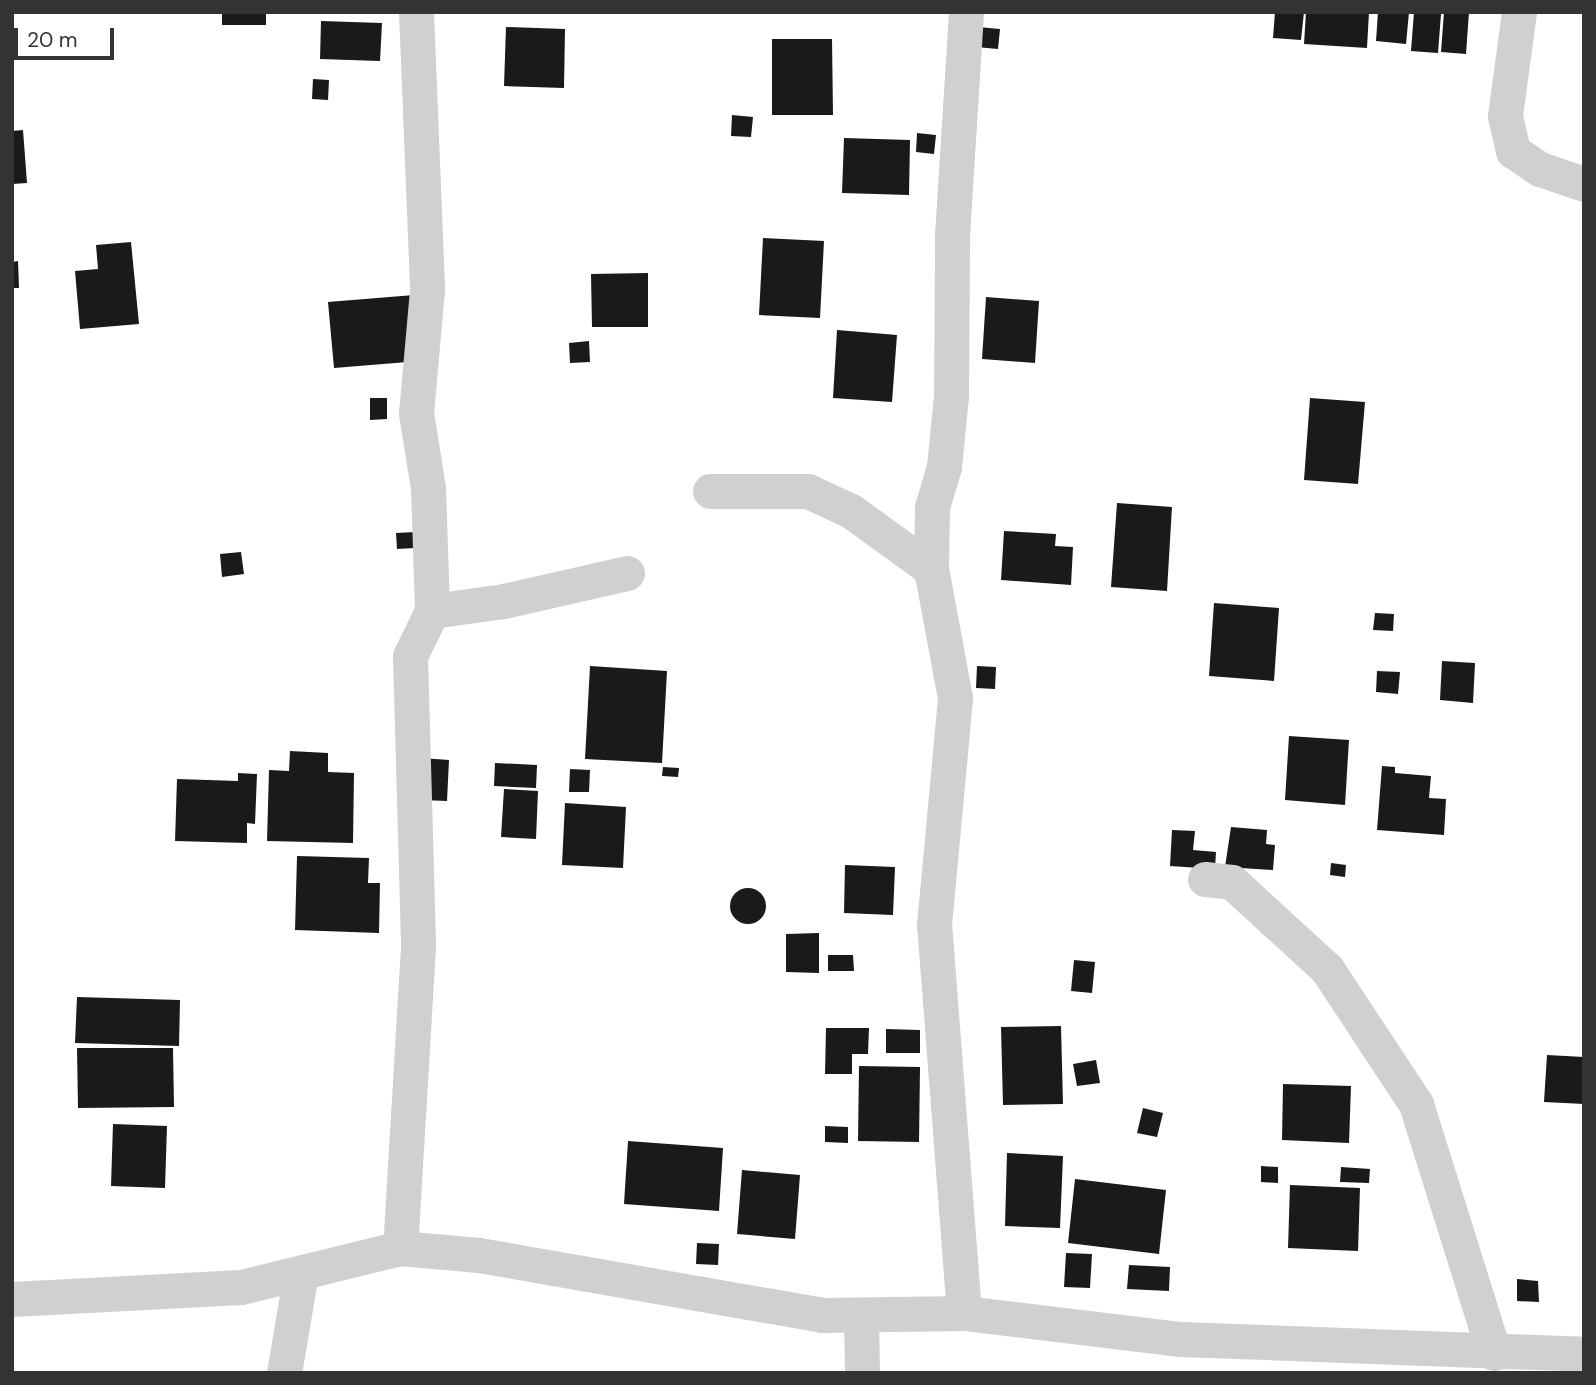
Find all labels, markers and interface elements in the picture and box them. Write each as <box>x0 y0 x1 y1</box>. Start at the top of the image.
scale bar <box>18 14 117 58</box>
text: 20 m <box>27 26 78 54</box>

